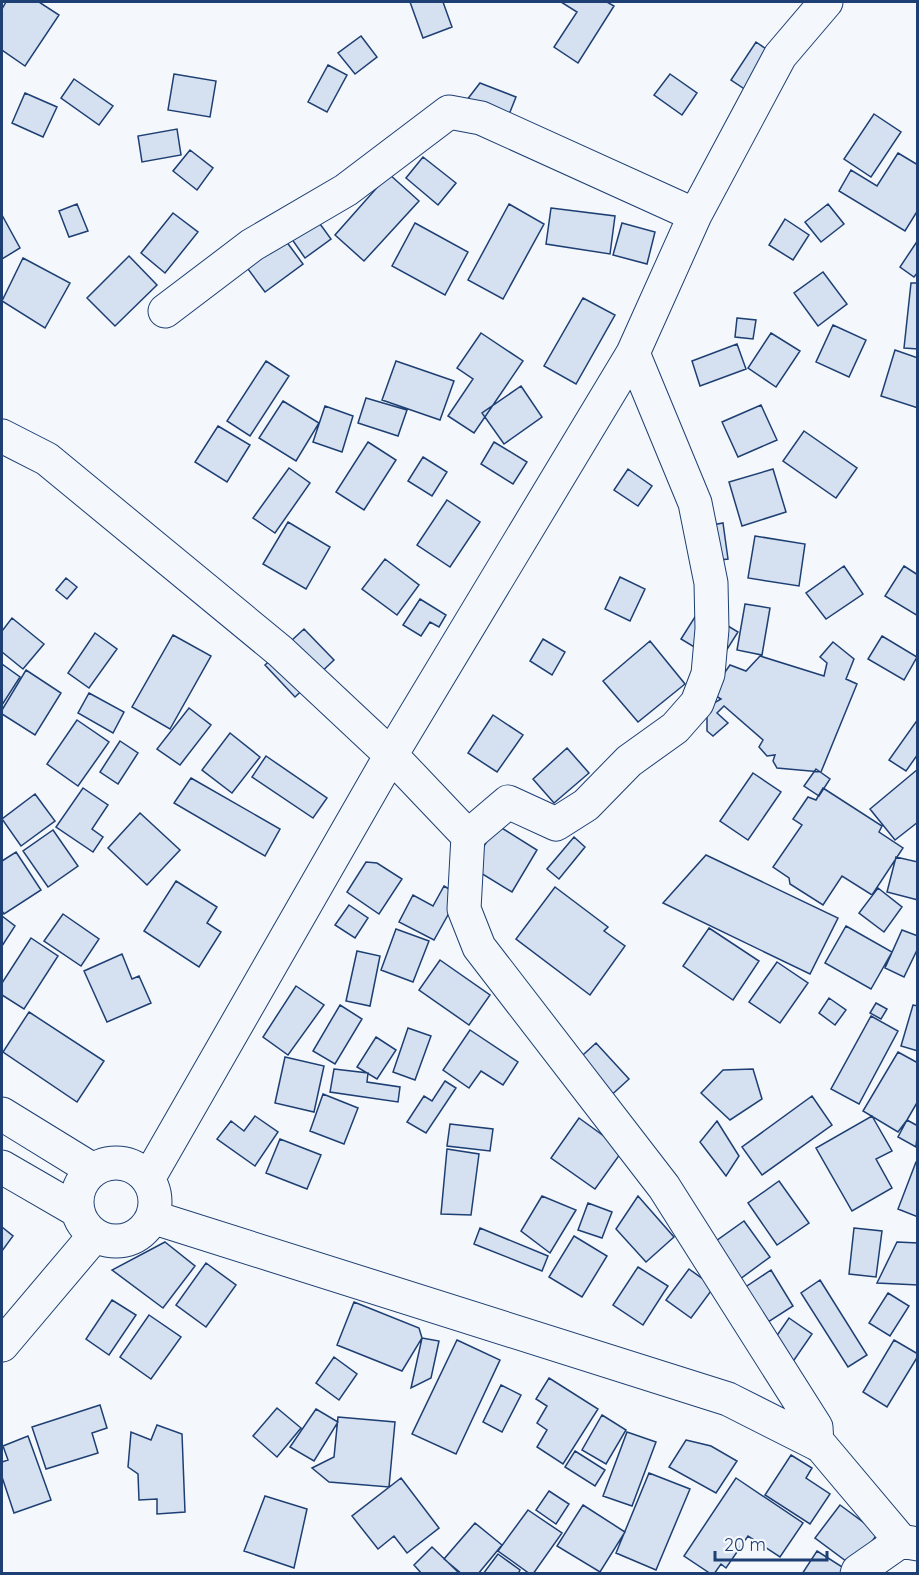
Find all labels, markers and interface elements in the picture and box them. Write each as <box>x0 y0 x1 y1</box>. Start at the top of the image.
scale bar <box>715 1524 828 1562</box>
text: 20 m <box>724 1533 766 1556</box>

